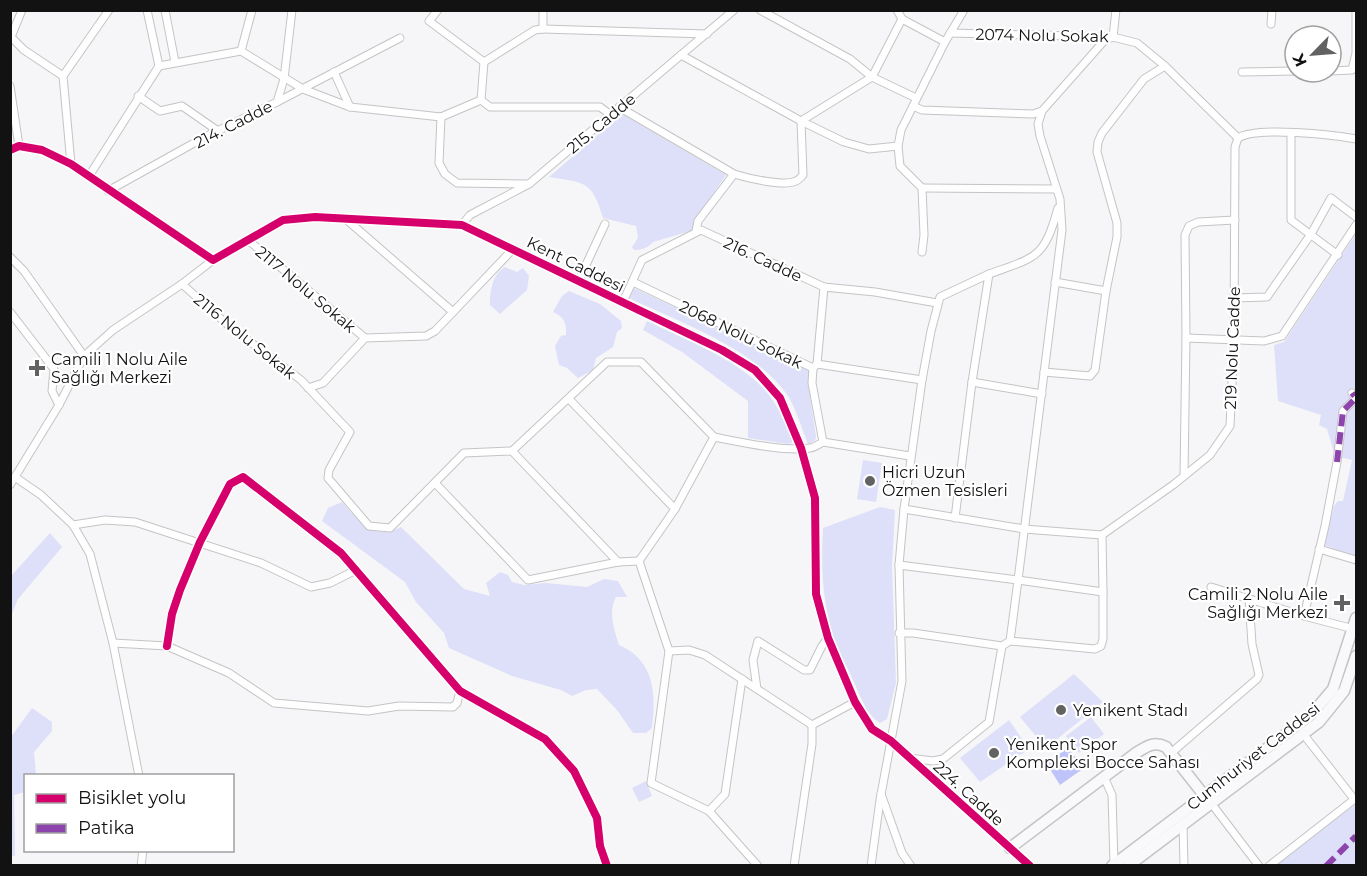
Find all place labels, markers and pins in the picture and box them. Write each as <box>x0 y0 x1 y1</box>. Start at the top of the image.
place label: Camili 1 Nolu Aile Sağlığı Merkezi <box>51 350 188 387</box>
marker: Camili 1 Nolu Aile Sağlığı Merkezi <box>28 359 46 377</box>
place label: Hicri Uzun Özmen Tesisleri <box>882 463 1008 500</box>
marker: Hicri Uzun Özmen Tesisleri <box>863 474 877 488</box>
place label: Camili 2 Nolu Aile Sağlığı Merkezi <box>1188 585 1328 622</box>
marker: Camili 2 Nolu Aile Sağlığı Merkezi <box>1333 594 1351 612</box>
place label: Yenikent Stadı <box>1073 701 1188 720</box>
marker: Yenikent Stadı <box>1054 703 1068 717</box>
place label: Yenikent Spor Kompleksi Bocce Sahası <box>1006 735 1200 772</box>
marker: Yenikent Spor Kompleksi Bocce Sahası <box>987 746 1001 760</box>

